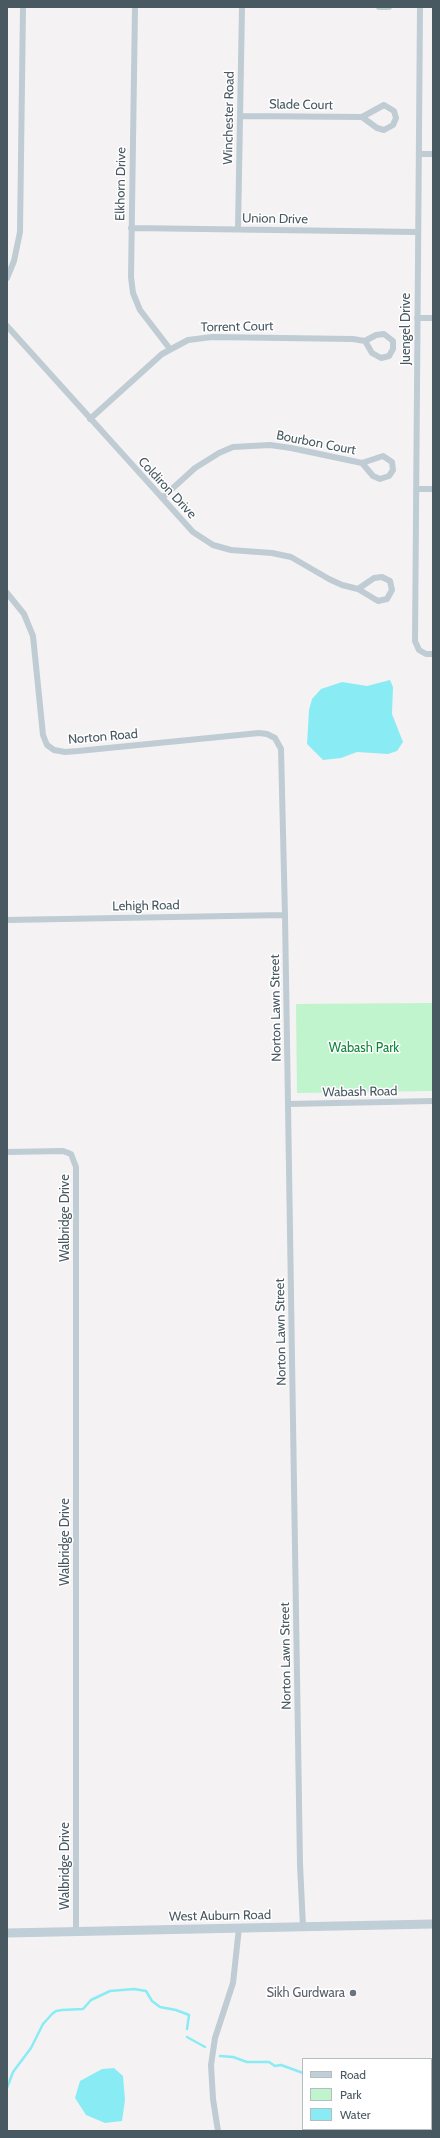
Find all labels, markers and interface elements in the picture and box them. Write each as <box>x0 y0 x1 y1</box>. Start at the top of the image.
street label: Winchester Road <box>220 71 238 165</box>
street label: Slade Court <box>269 97 333 113</box>
street label: Elkhorn Drive <box>113 147 129 221</box>
street label: Union Drive <box>242 211 308 227</box>
street label: Juengel Drive <box>398 293 414 365</box>
street label: Torrent Court <box>201 319 273 335</box>
street label: Bourbon Court <box>275 428 357 458</box>
street label: Coldiron Drive <box>135 454 199 522</box>
street label: Norton Road <box>67 726 139 748</box>
street label: Lehigh Road <box>112 898 180 914</box>
street label: Norton Lawn Street <box>267 954 285 1062</box>
park label: Wabash Park <box>329 1040 399 1056</box>
street label: Wabash Road <box>322 1084 398 1100</box>
street label: Walbridge Drive <box>57 1174 73 1262</box>
street label: Norton Lawn Street <box>272 1278 290 1386</box>
street label: Walbridge Drive <box>57 1498 73 1586</box>
street label: Norton Lawn Street <box>277 1602 295 1710</box>
street label: Walbridge Drive <box>57 1822 73 1910</box>
street label: West Auburn Road <box>169 1907 271 1925</box>
place label: Sikh Gurdwara <box>266 1985 345 2001</box>
marker: Sikh Gurdwara <box>348 1988 358 1998</box>
legend <box>302 2058 432 2130</box>
text: Road <box>340 2067 366 2082</box>
text: Park <box>340 2087 362 2102</box>
text: Water <box>340 2107 370 2122</box>

